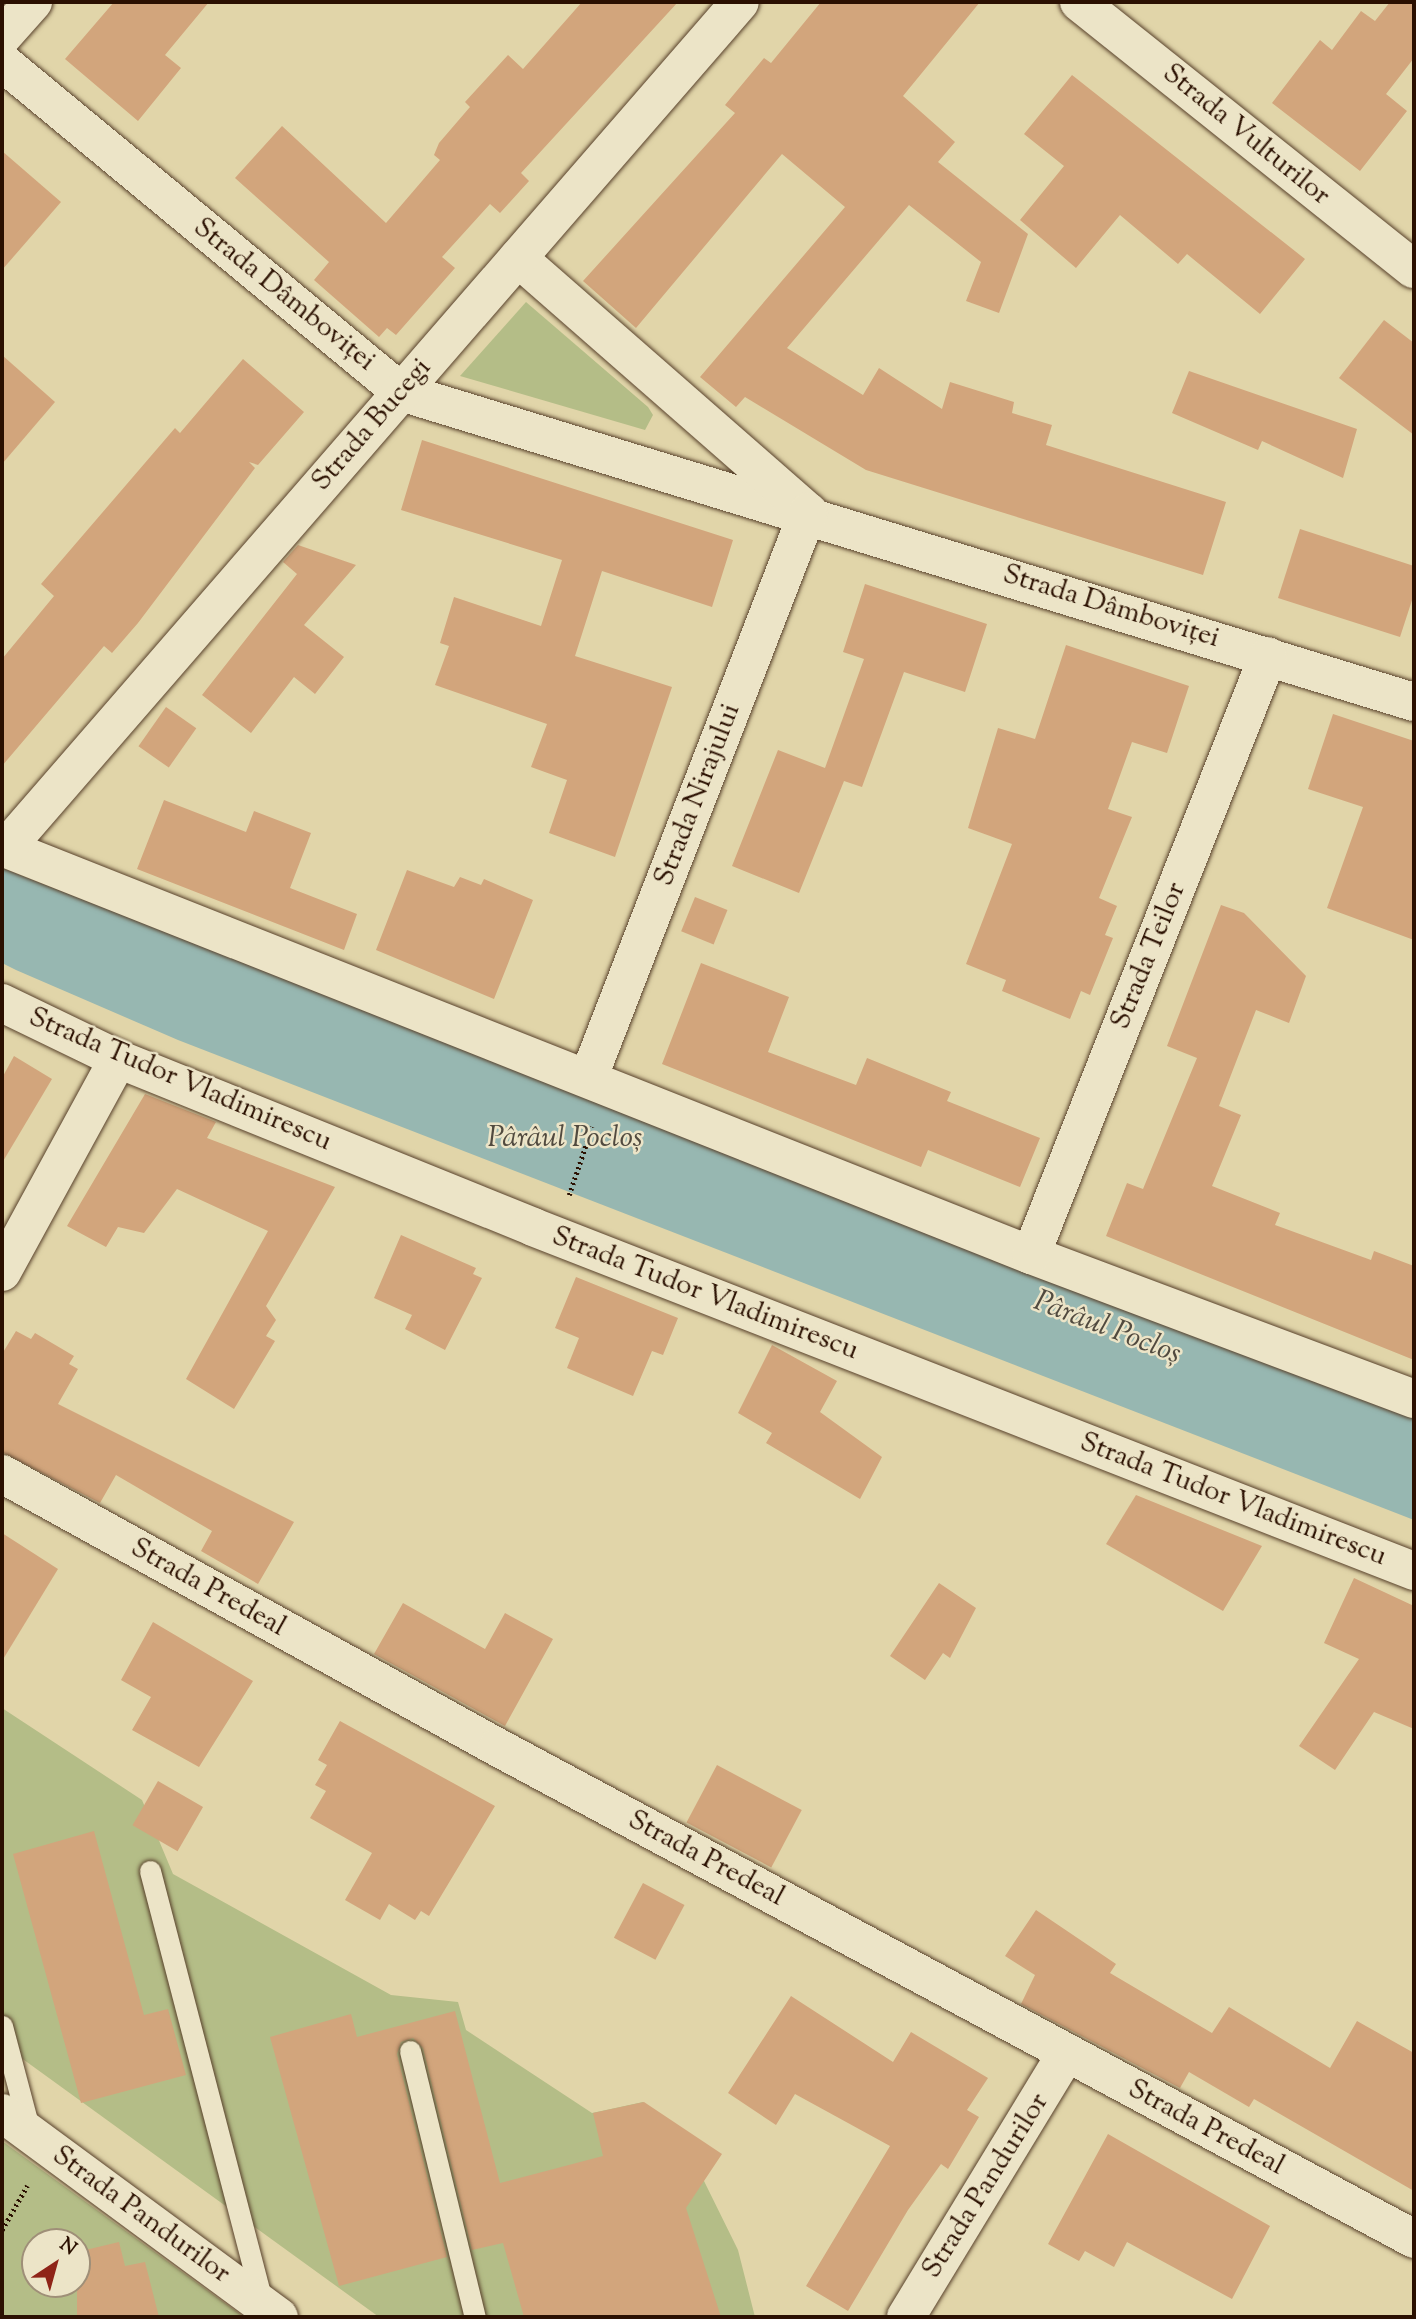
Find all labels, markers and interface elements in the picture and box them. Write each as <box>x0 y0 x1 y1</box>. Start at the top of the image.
street label: Strada Vulturilor <box>1155 57 1337 213</box>
street label: Strada Dâmboviței <box>186 211 382 379</box>
street label: Strada Bucegi <box>305 352 439 498</box>
street label: Strada Dâmboviței <box>999 558 1223 656</box>
street label: Strada Nirajului <box>648 699 748 891</box>
street label: Strada Teilor <box>1104 878 1194 1034</box>
street label: Strada Tudor Vladimirescu <box>24 1001 336 1159</box>
water label: Pârâul Pocloș <box>488 1121 642 1157</box>
street label: Strada Tudor Vladimirescu <box>547 1220 863 1368</box>
water label: Pârâul Pocloș <box>1028 1284 1186 1374</box>
street label: Strada Tudor Vladimirescu <box>1075 1426 1391 1574</box>
street label: Strada Predeal <box>125 1532 291 1644</box>
street label: Strada Predeal <box>622 1804 790 1914</box>
street label: Strada Predeal <box>1122 2073 1290 2183</box>
street label: Strada Pandurilor <box>916 2087 1056 2285</box>
street label: Strada Pandurilor <box>45 2139 237 2291</box>
north arrow <box>21 2228 91 2298</box>
text: N <box>53 2232 82 2263</box>

